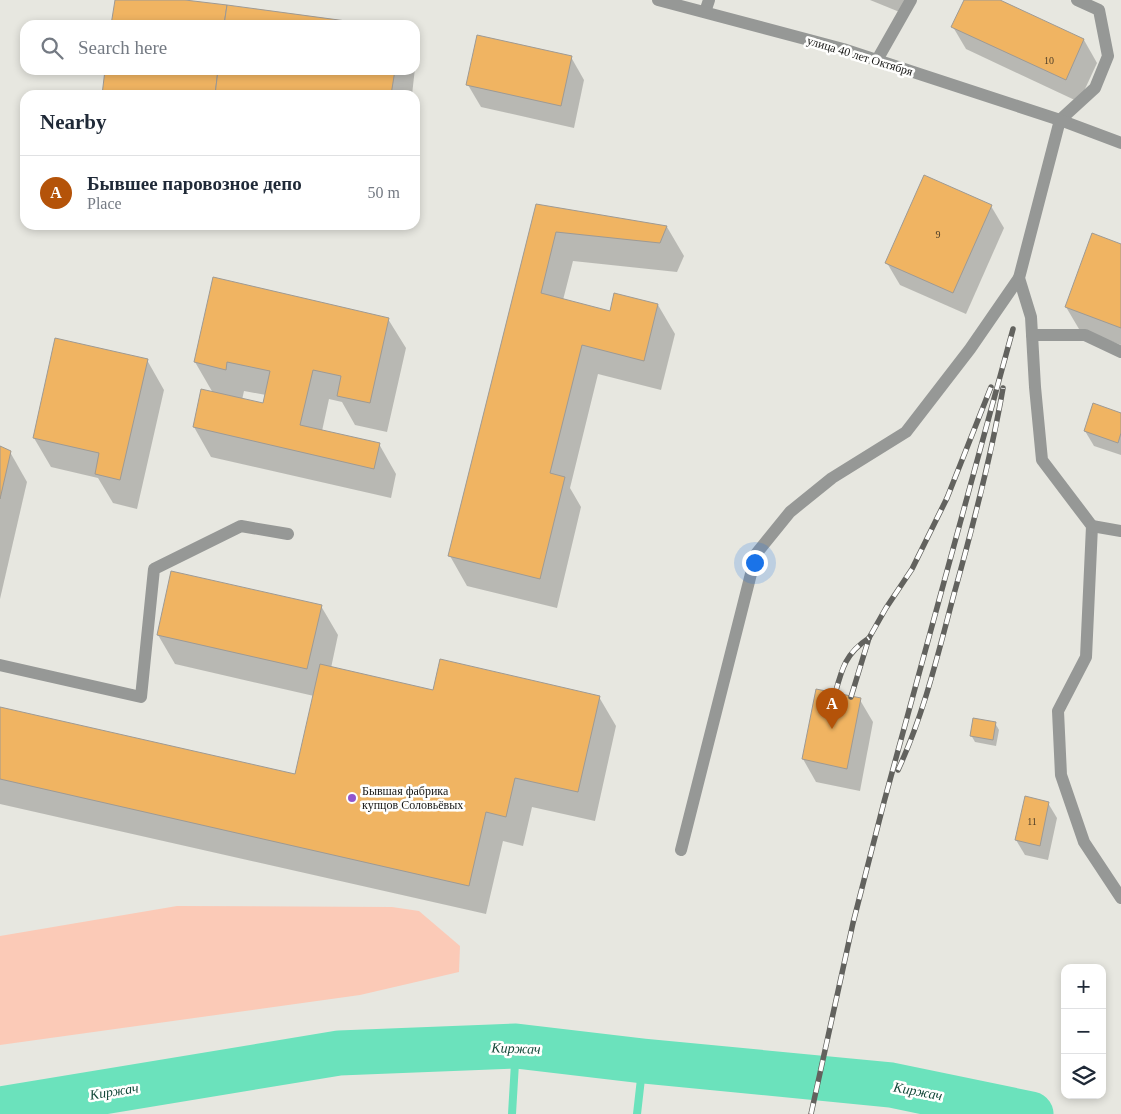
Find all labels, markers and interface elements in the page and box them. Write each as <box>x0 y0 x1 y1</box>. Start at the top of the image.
search box <box>20 20 420 75</box>
street label: улица 40 лет Октября <box>805 33 915 79</box>
icon: search <box>38 34 66 62</box>
text: Search here <box>78 37 167 58</box>
house number: 10 <box>1044 55 1054 66</box>
text: Nearby <box>40 110 107 134</box>
text: Бывшее паровозное депо <box>87 173 302 194</box>
text: A <box>50 184 62 201</box>
text: 50 m <box>368 184 400 201</box>
text: Place <box>87 195 122 212</box>
house number: 9 <box>936 229 941 240</box>
your location <box>742 550 768 576</box>
pin: A <box>816 688 848 729</box>
place label: Бывшая фабрика купцов Соловьёвых <box>362 784 463 812</box>
marker: Бывшая фабрика купцов Соловьёвых <box>346 792 358 804</box>
house number: 11 <box>1027 816 1037 827</box>
map controls <box>1061 964 1106 1099</box>
button: + <box>1061 964 1106 1009</box>
button: − <box>1061 1009 1106 1054</box>
water label: Киржач <box>490 1040 541 1057</box>
button: layers <box>1061 1054 1106 1099</box>
water label: Киржач <box>891 1079 944 1104</box>
water label: Киржач <box>88 1080 140 1103</box>

